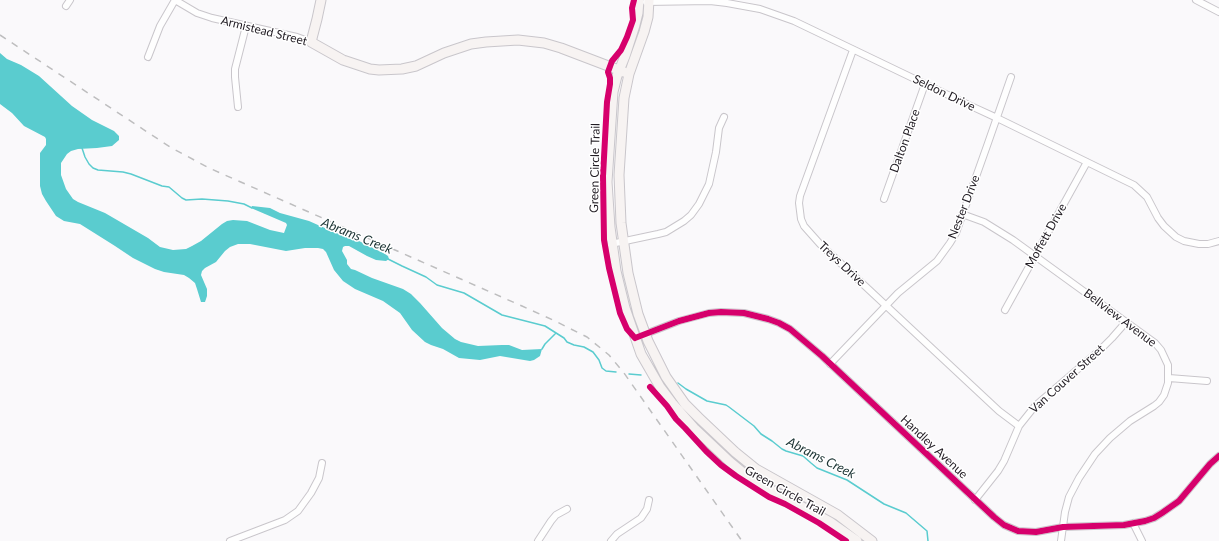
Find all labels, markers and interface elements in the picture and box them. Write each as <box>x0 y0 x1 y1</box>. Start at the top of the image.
street label: Armistead Street <box>219 13 309 49</box>
street label: Seldon Drive <box>910 72 978 114</box>
street label: Dalton Place <box>887 107 923 175</box>
street label: Green Circle Trail <box>587 123 603 213</box>
street label: Nester Drive <box>945 173 983 241</box>
street label: Moffett Drive <box>1022 201 1070 271</box>
water label: Abrams Creek <box>319 215 395 257</box>
street label: Treys Drive <box>816 239 868 289</box>
street label: Bellview Avenue <box>1081 286 1159 350</box>
street label: Van Couver Street <box>1027 342 1107 416</box>
street label: Handley Avenue <box>898 412 970 482</box>
water label: Abrams Creek <box>784 434 858 482</box>
street label: Green Circle Trail <box>742 463 828 519</box>

